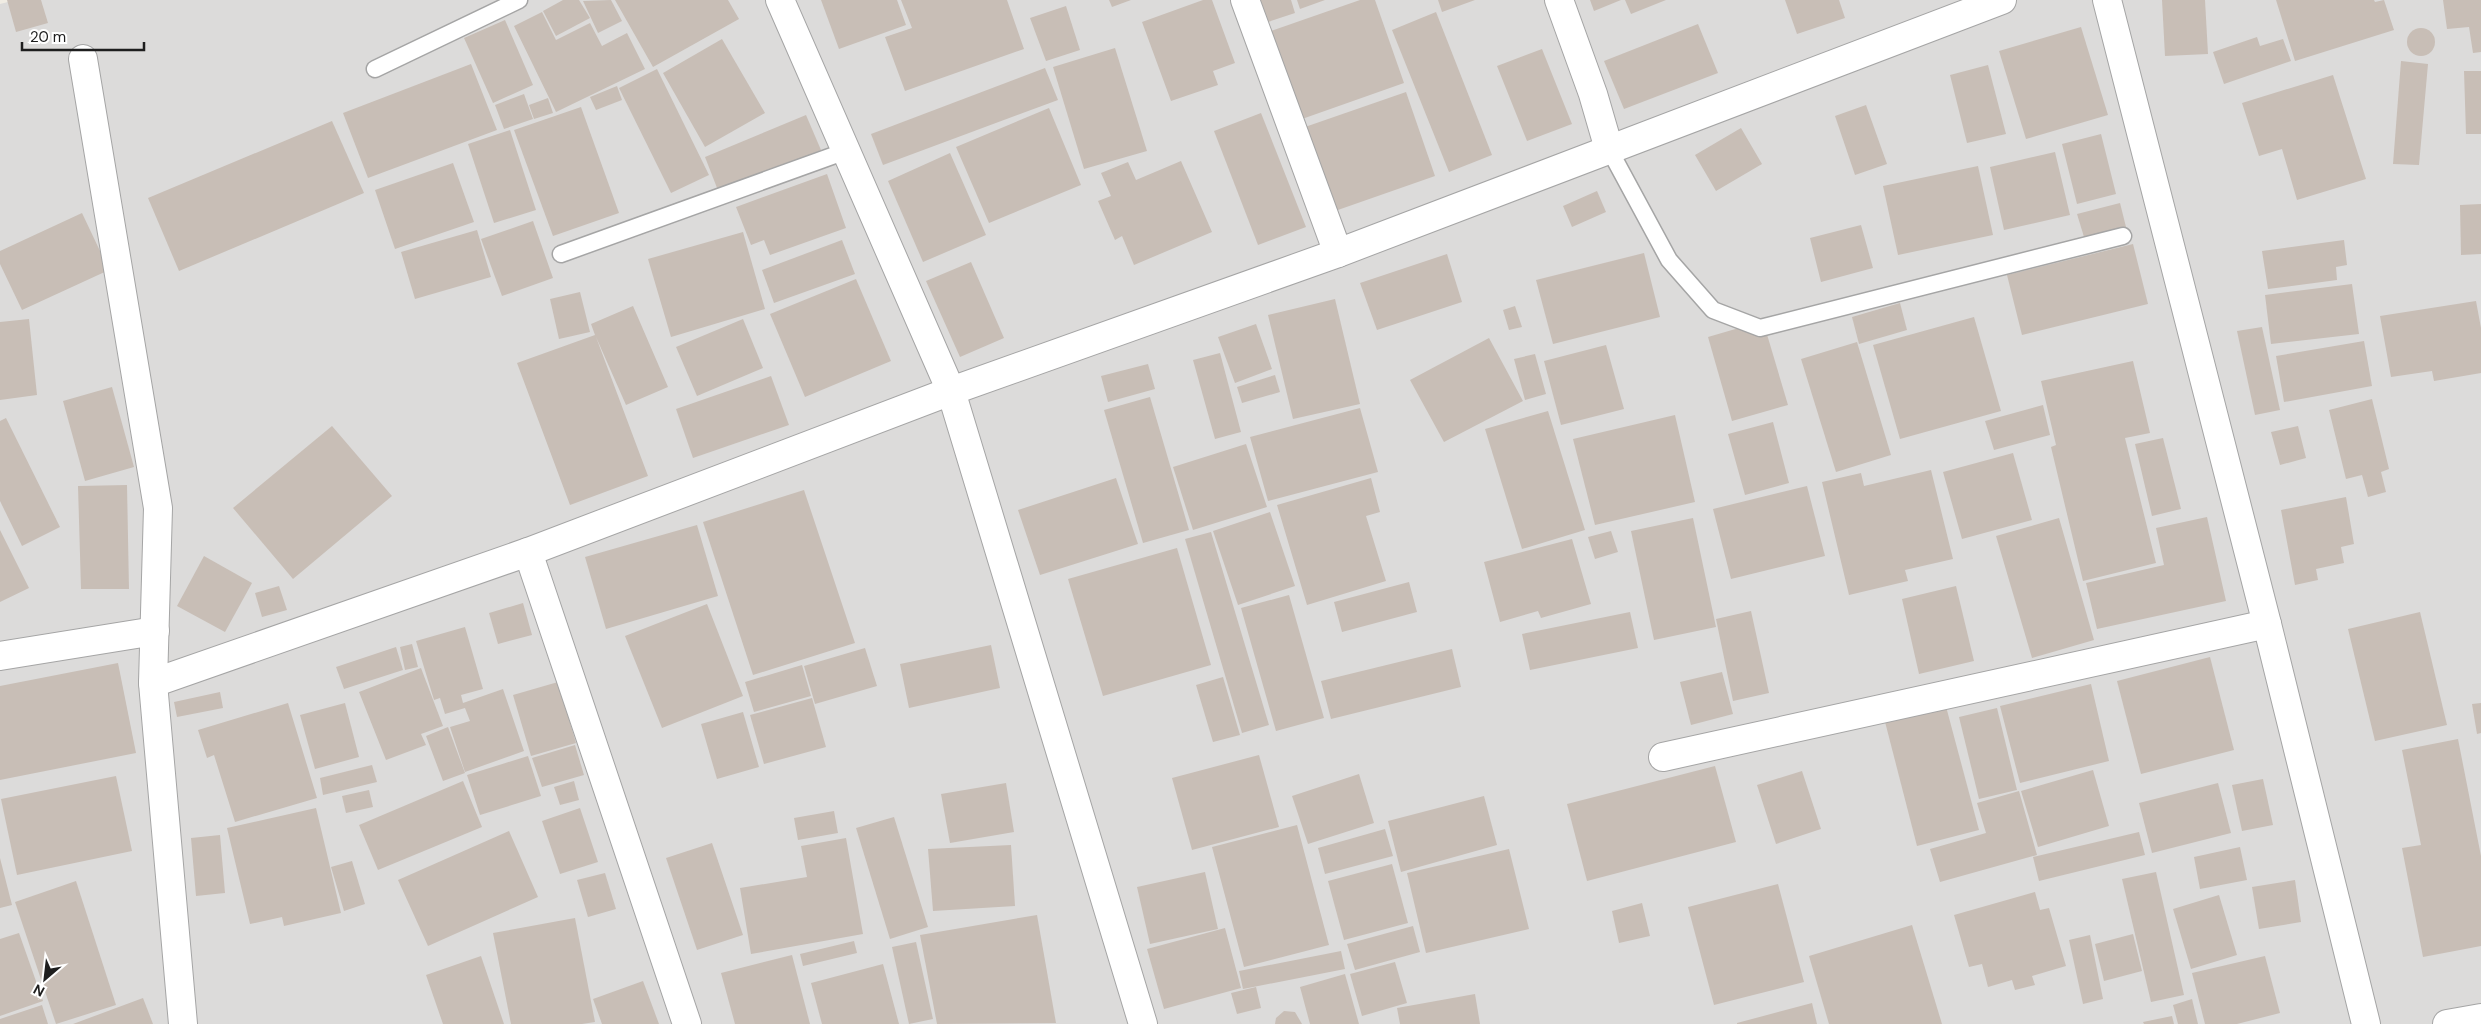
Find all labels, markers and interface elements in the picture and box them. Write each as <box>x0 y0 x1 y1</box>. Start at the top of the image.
scale bar <box>22 20 145 52</box>
text: 20 m <box>30 27 66 47</box>
north arrow <box>20 954 70 1004</box>
text: N <box>30 980 48 1001</box>

